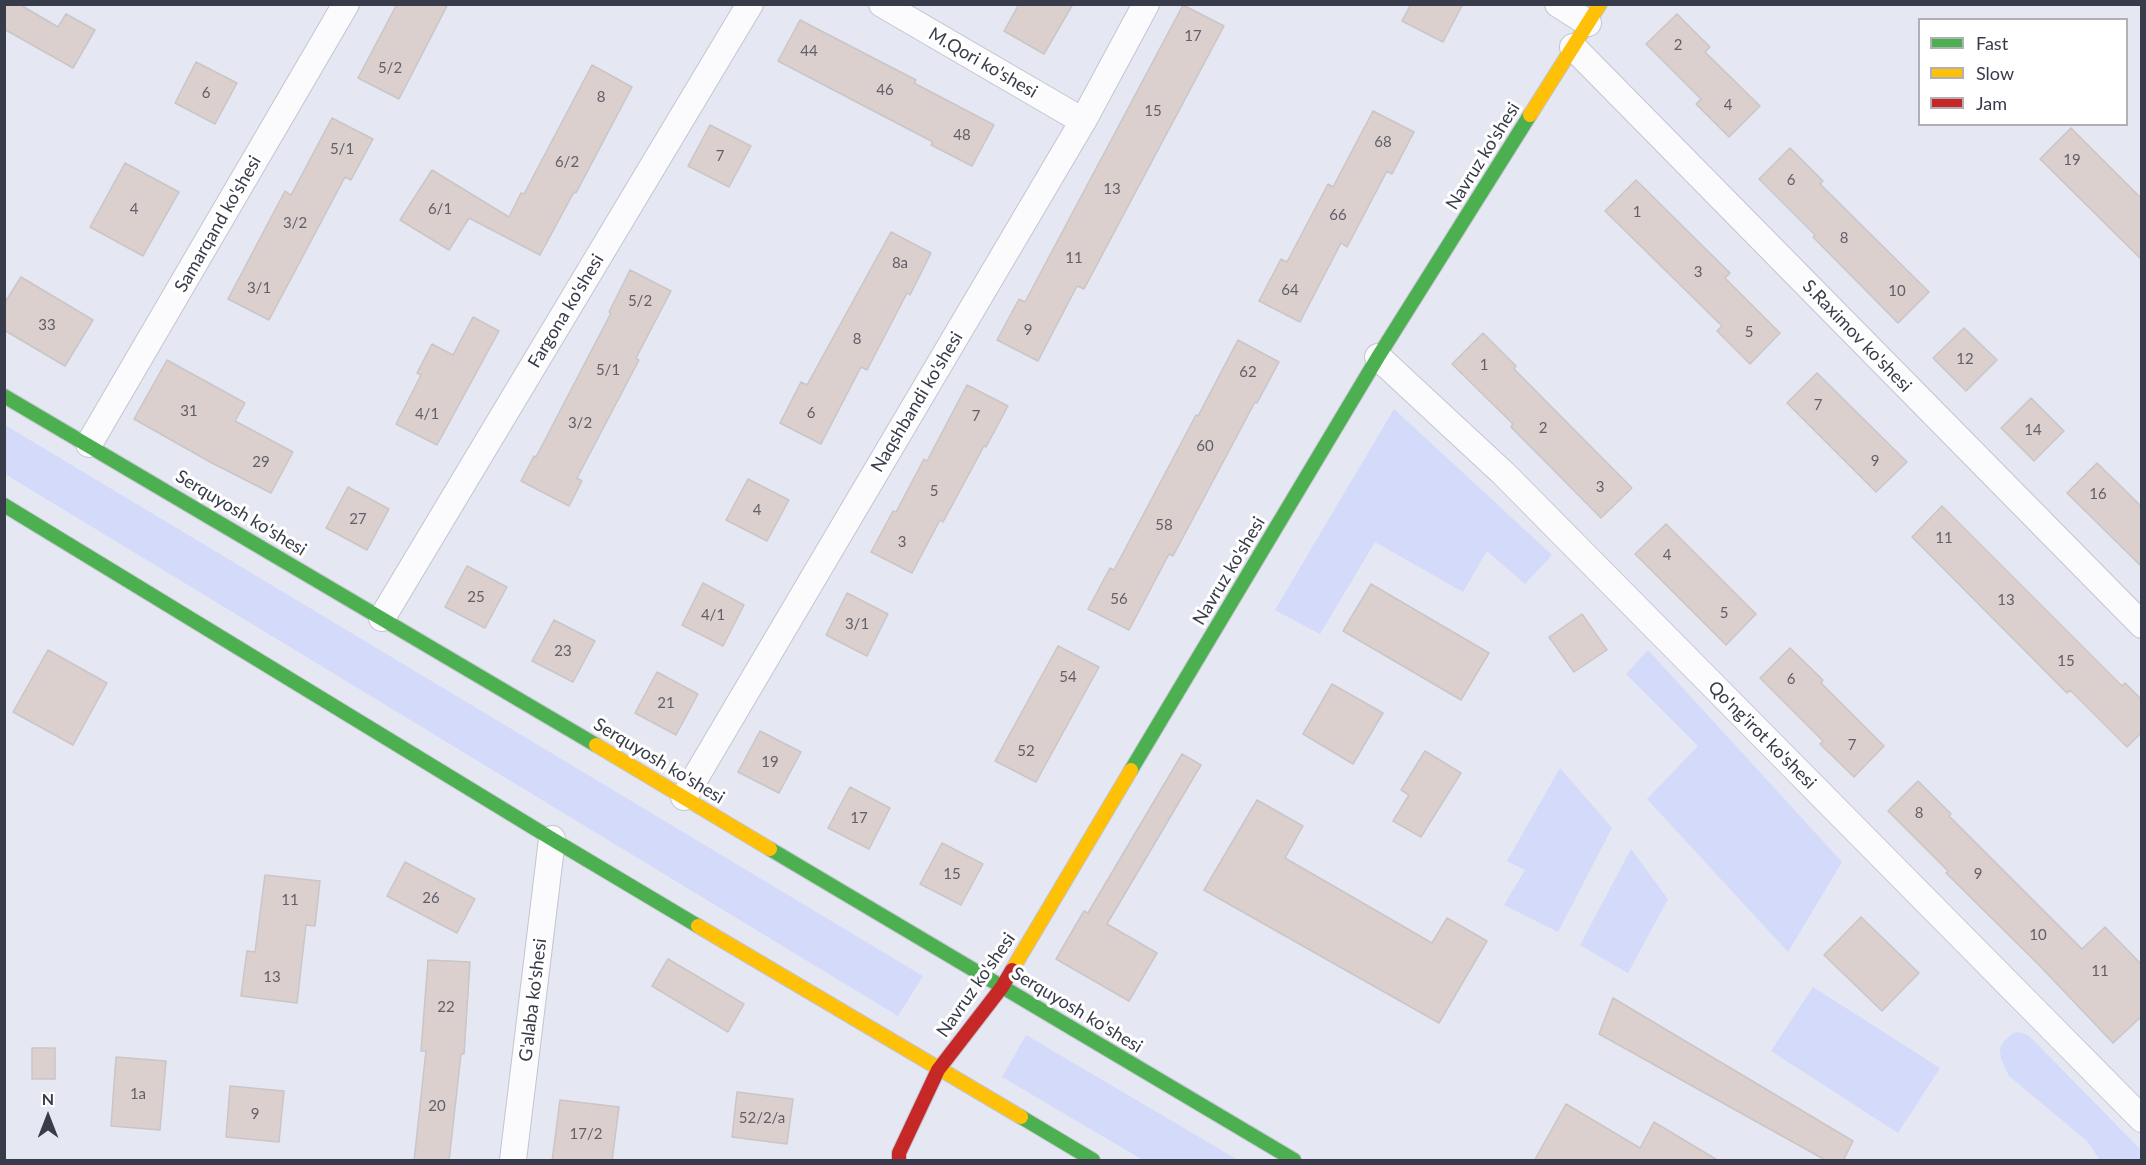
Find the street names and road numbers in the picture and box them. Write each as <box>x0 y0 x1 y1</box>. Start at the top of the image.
street label: M.Qori ko'shesi <box>925 23 1041 103</box>
street label: Navruz ko'shesi <box>1441 98 1525 214</box>
street label: Samarqand ko'shesi <box>170 152 266 296</box>
street label: Fargona ko'shesi <box>524 250 608 372</box>
street label: S.Raximov ko'shesi <box>1798 275 1916 397</box>
street label: Naqshbandi ko'shesi <box>867 328 967 476</box>
street label: Serquyosh ko'shesi <box>172 465 310 561</box>
street label: Navruz ko'shesi <box>1188 513 1270 629</box>
street label: Qo'ng'irot ko'shesi <box>1703 676 1821 794</box>
street label: Serquyosh ko'shesi <box>590 713 728 809</box>
street label: Navruz ko'shesi <box>932 929 1020 1041</box>
street label: G'alaba ko'shesi <box>515 937 551 1063</box>
street label: Serquyosh ko'shesi <box>1008 962 1146 1058</box>

